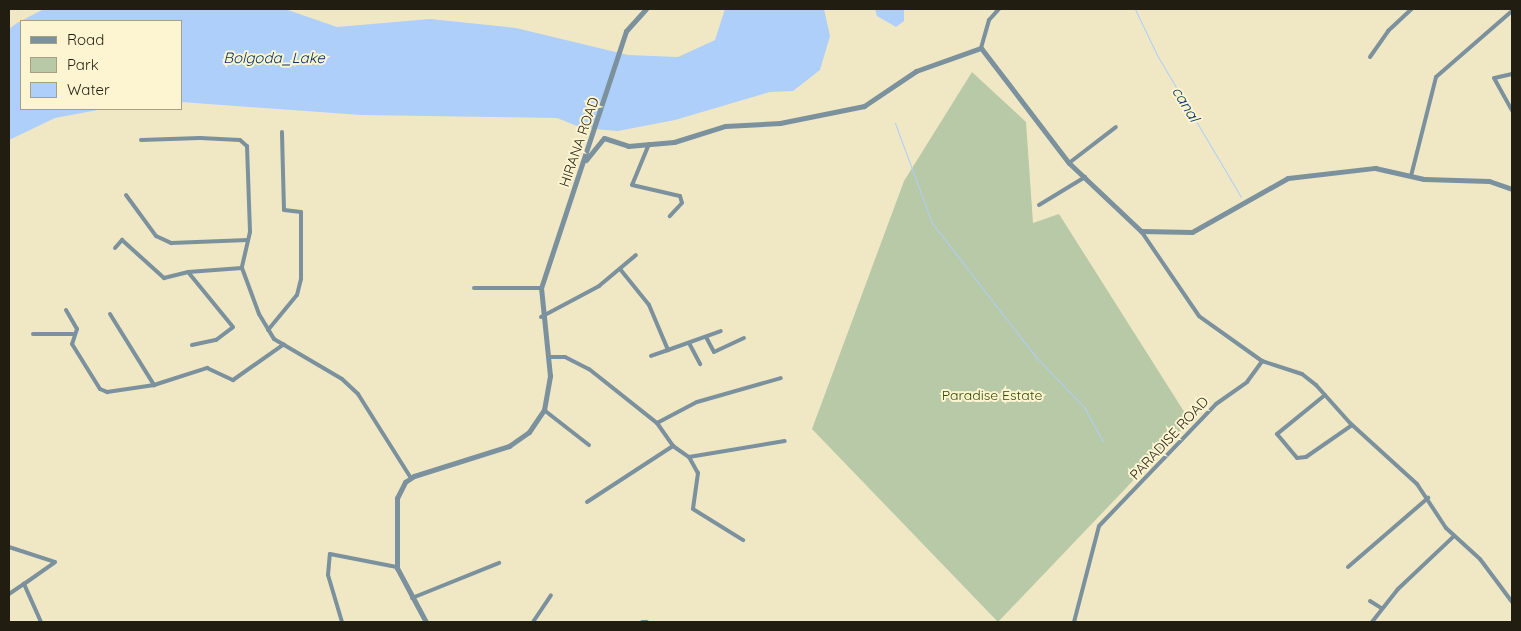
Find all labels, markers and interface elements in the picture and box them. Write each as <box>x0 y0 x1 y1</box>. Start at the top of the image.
legend <box>20 20 182 110</box>
text: Road <box>67 30 104 49</box>
water label: Bolgoda_Lake <box>223 49 325 67</box>
text: Park <box>67 55 99 74</box>
text: Water <box>67 80 110 99</box>
water label: canal <box>1168 83 1204 125</box>
street label: HIRANA ROAD <box>556 95 602 189</box>
park label: Paradise Estate <box>942 387 1042 403</box>
street label: PARADISE ROAD <box>1126 393 1212 483</box>

